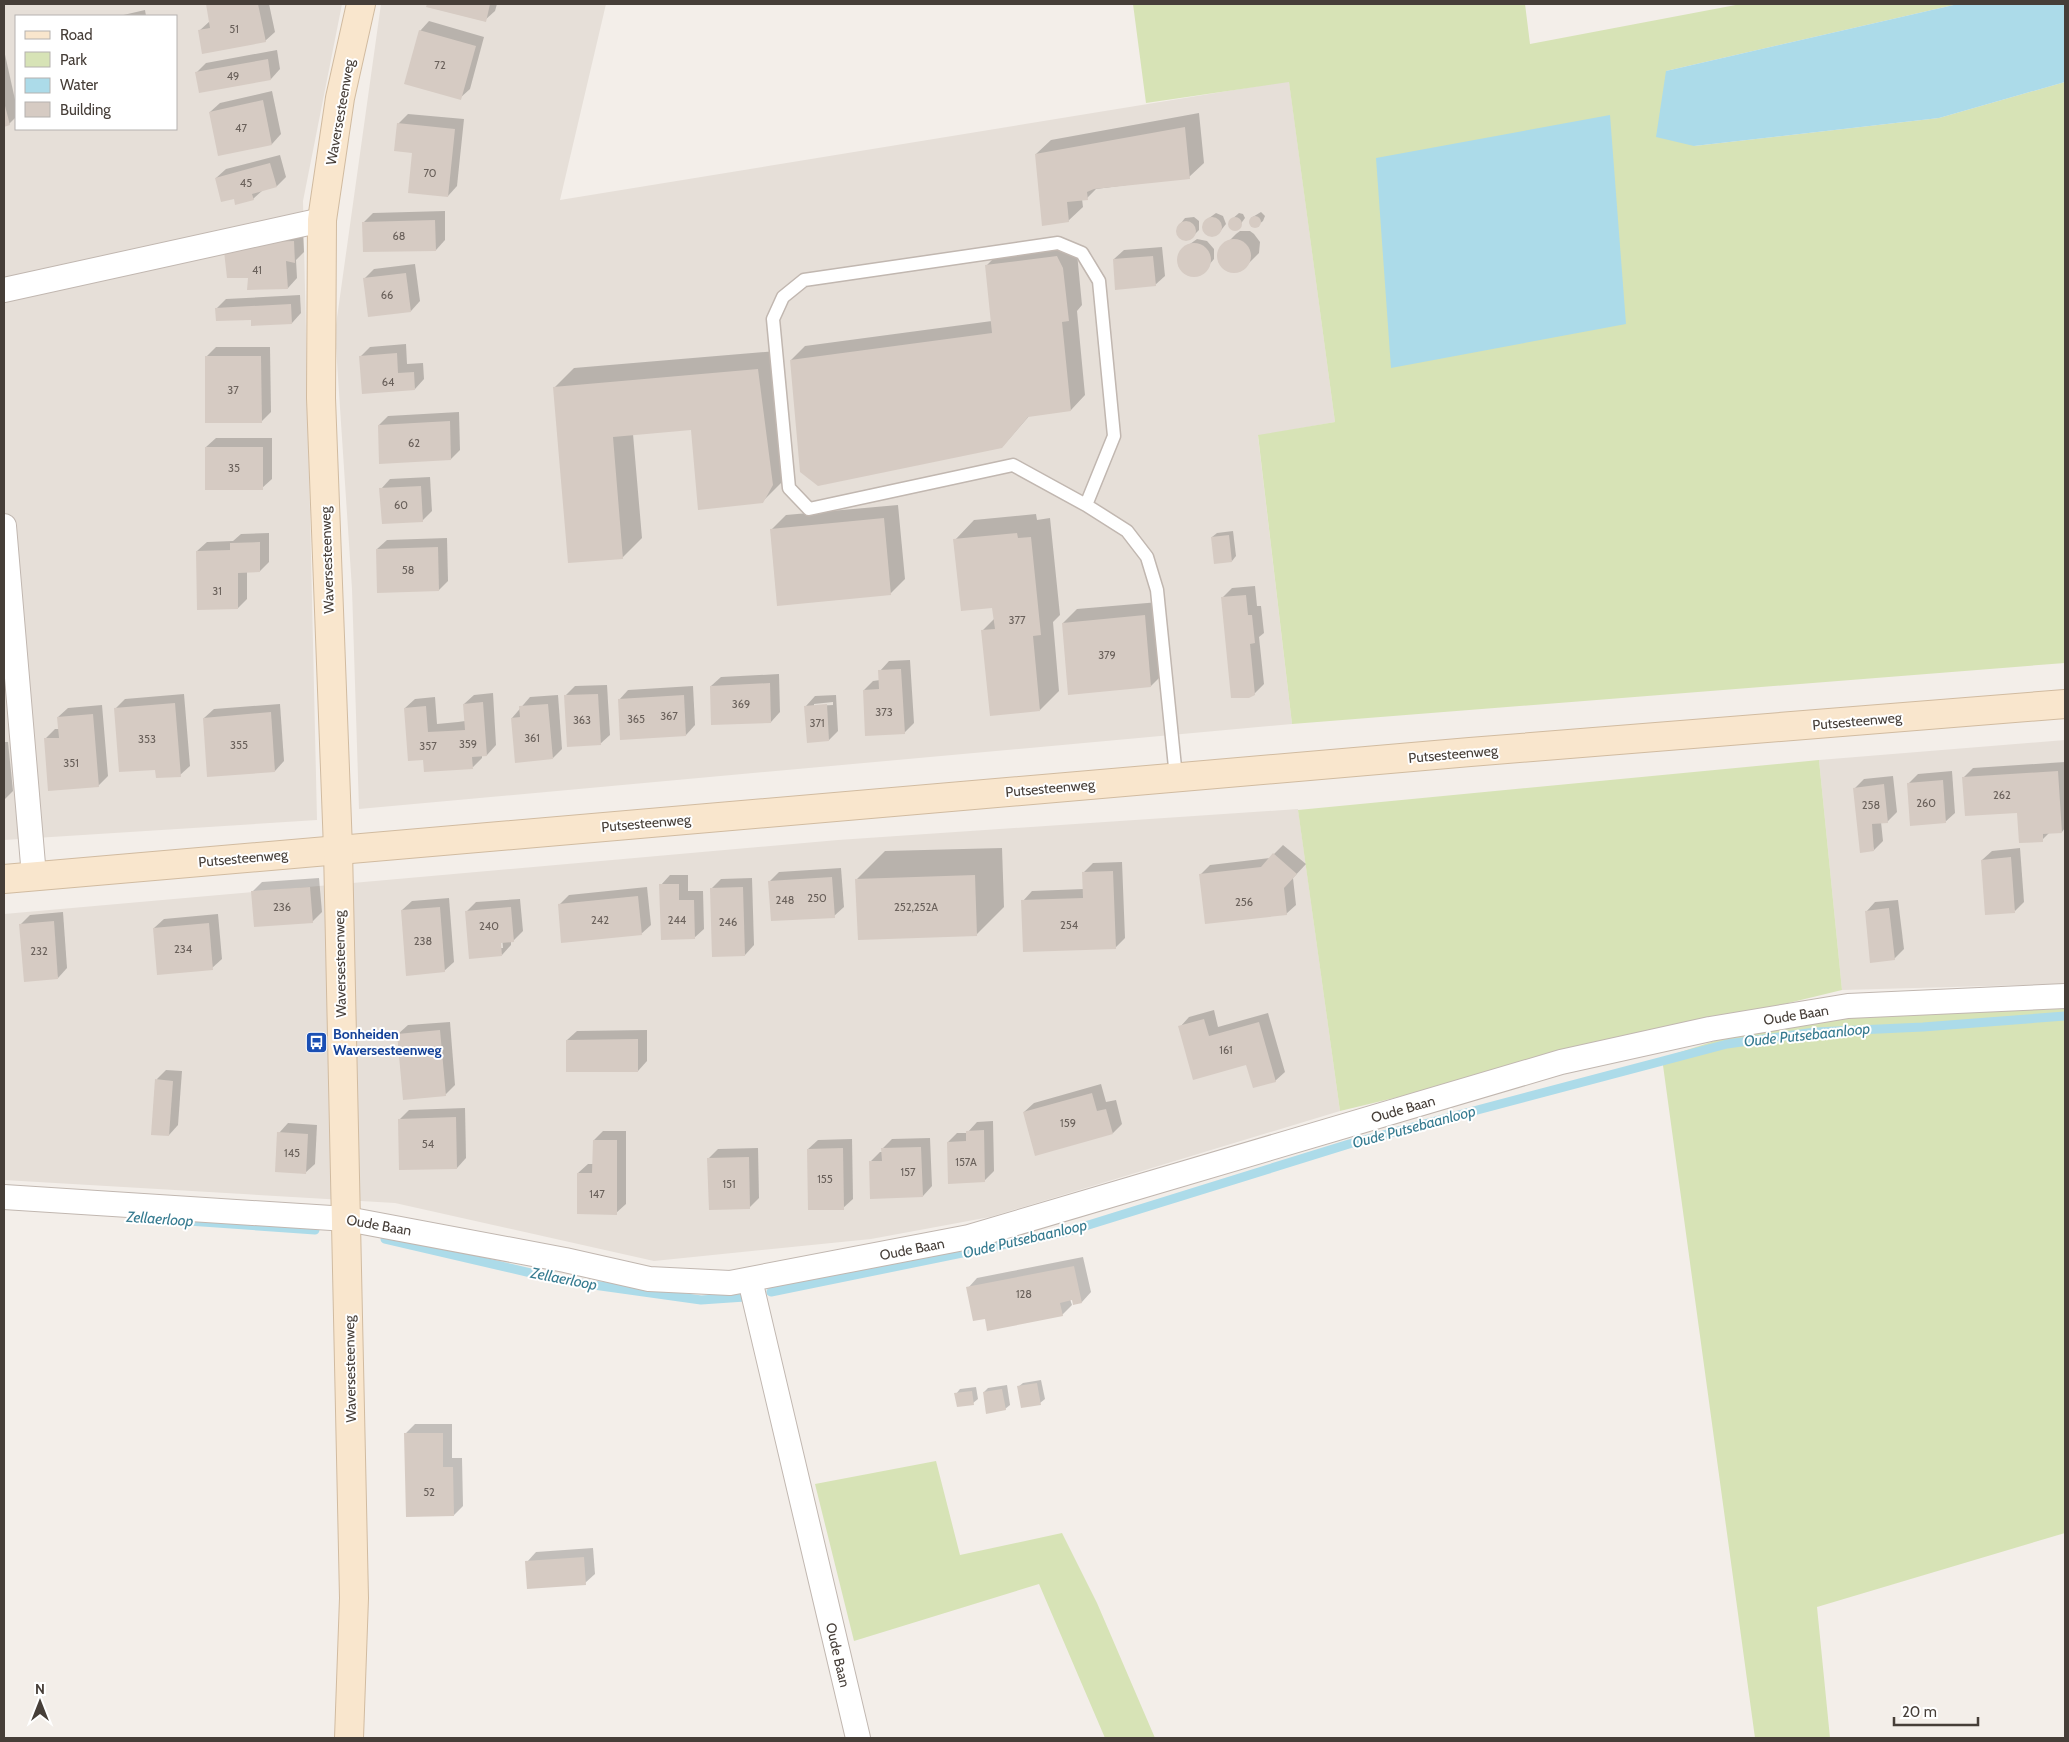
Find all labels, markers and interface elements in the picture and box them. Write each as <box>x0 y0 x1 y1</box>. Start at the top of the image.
legend <box>15 15 178 130</box>
house number: 51 <box>229 22 239 36</box>
text: Road <box>60 26 93 44</box>
text: Park <box>60 51 87 69</box>
street label: Waversesteenweg <box>322 57 358 166</box>
house number: 72 <box>434 58 446 72</box>
house number: 49 <box>227 69 239 83</box>
text: Water <box>60 76 98 94</box>
text: Building <box>60 101 111 119</box>
house number: 47 <box>235 121 247 135</box>
house number: 70 <box>423 166 437 180</box>
house number: 45 <box>240 176 252 190</box>
house number: 68 <box>393 229 405 243</box>
house number: 41 <box>252 263 262 277</box>
house number: 66 <box>381 288 393 302</box>
house number: 64 <box>382 375 395 389</box>
house number: 37 <box>227 383 239 397</box>
house number: 62 <box>408 436 420 450</box>
house number: 35 <box>228 461 240 475</box>
house number: 60 <box>394 498 408 512</box>
street label: Waversesteenweg <box>316 505 338 614</box>
house number: 58 <box>402 563 414 577</box>
house number: 31 <box>212 584 222 598</box>
house number: 377 <box>1008 613 1026 627</box>
house number: 379 <box>1098 648 1116 662</box>
house number: 369 <box>732 697 750 711</box>
house number: 373 <box>875 705 893 719</box>
street label: Putsesteenweg <box>1812 708 1903 734</box>
house number: 367 <box>660 709 678 723</box>
house number: 365 <box>627 712 645 726</box>
house number: 363 <box>573 713 591 727</box>
house number: 371 <box>809 716 825 730</box>
house number: 361 <box>524 731 540 745</box>
house number: 353 <box>138 732 156 746</box>
house number: 359 <box>459 737 477 751</box>
house number: 355 <box>230 738 248 752</box>
house number: 357 <box>419 739 437 753</box>
street label: Putsesteenweg <box>1408 741 1499 767</box>
house number: 351 <box>63 756 79 770</box>
street label: Putsesteenweg <box>1005 775 1096 801</box>
house number: 262 <box>1993 788 2011 802</box>
house number: 260 <box>1916 796 1936 810</box>
house number: 258 <box>1862 798 1880 812</box>
street label: Putsesteenweg <box>601 810 692 836</box>
street label: Putsesteenweg <box>198 845 289 871</box>
house number: 250 <box>807 891 827 905</box>
house number: 248 <box>776 893 794 907</box>
house number: 256 <box>1235 895 1253 909</box>
house number: 236 <box>273 900 291 914</box>
house number: 252,252A <box>894 900 938 914</box>
street label: Waversesteenweg <box>330 909 350 1018</box>
house number: 242 <box>591 913 609 927</box>
house number: 244 <box>668 913 687 927</box>
house number: 246 <box>719 915 737 929</box>
house number: 254 <box>1060 918 1079 932</box>
house number: 240 <box>479 919 499 933</box>
house number: 238 <box>414 934 432 948</box>
house number: 234 <box>174 942 193 956</box>
house number: 232 <box>30 944 48 958</box>
street label: Oude Baan <box>1762 1001 1830 1029</box>
water label: Oude Putsebaanloop <box>1743 1019 1871 1051</box>
place label: Bonheiden Waversesteenweg <box>333 1025 442 1059</box>
bus stop icon: Bonheiden Waversesteenweg <box>305 1030 329 1054</box>
house number: 161 <box>1219 1043 1233 1057</box>
street label: Oude Baan <box>1369 1091 1437 1127</box>
water label: Oude Putsebaanloop <box>1350 1102 1478 1152</box>
house number: 159 <box>1060 1116 1076 1130</box>
house number: 54 <box>422 1137 435 1151</box>
house number: 145 <box>284 1146 300 1160</box>
house number: 157A <box>955 1155 977 1169</box>
house number: 157 <box>900 1165 916 1179</box>
house number: 155 <box>817 1172 833 1186</box>
house number: 151 <box>722 1177 736 1191</box>
house number: 147 <box>589 1187 605 1201</box>
water label: Zellaerloop <box>125 1208 194 1230</box>
street label: Oude Baan <box>345 1210 413 1240</box>
water label: Oude Putsebaanloop <box>961 1216 1089 1262</box>
street label: Oude Baan <box>878 1234 946 1264</box>
water label: Zellaerloop <box>528 1264 599 1294</box>
house number: 128 <box>1016 1287 1032 1301</box>
street label: Waversesteenweg <box>340 1314 360 1423</box>
house number: 52 <box>423 1485 435 1499</box>
street label: Oude Baan <box>822 1621 854 1689</box>
north arrow <box>15 1677 65 1727</box>
text: N <box>35 1680 45 1698</box>
scale bar <box>1894 1694 1978 1726</box>
text: 20 m <box>1902 1703 1937 1721</box>

